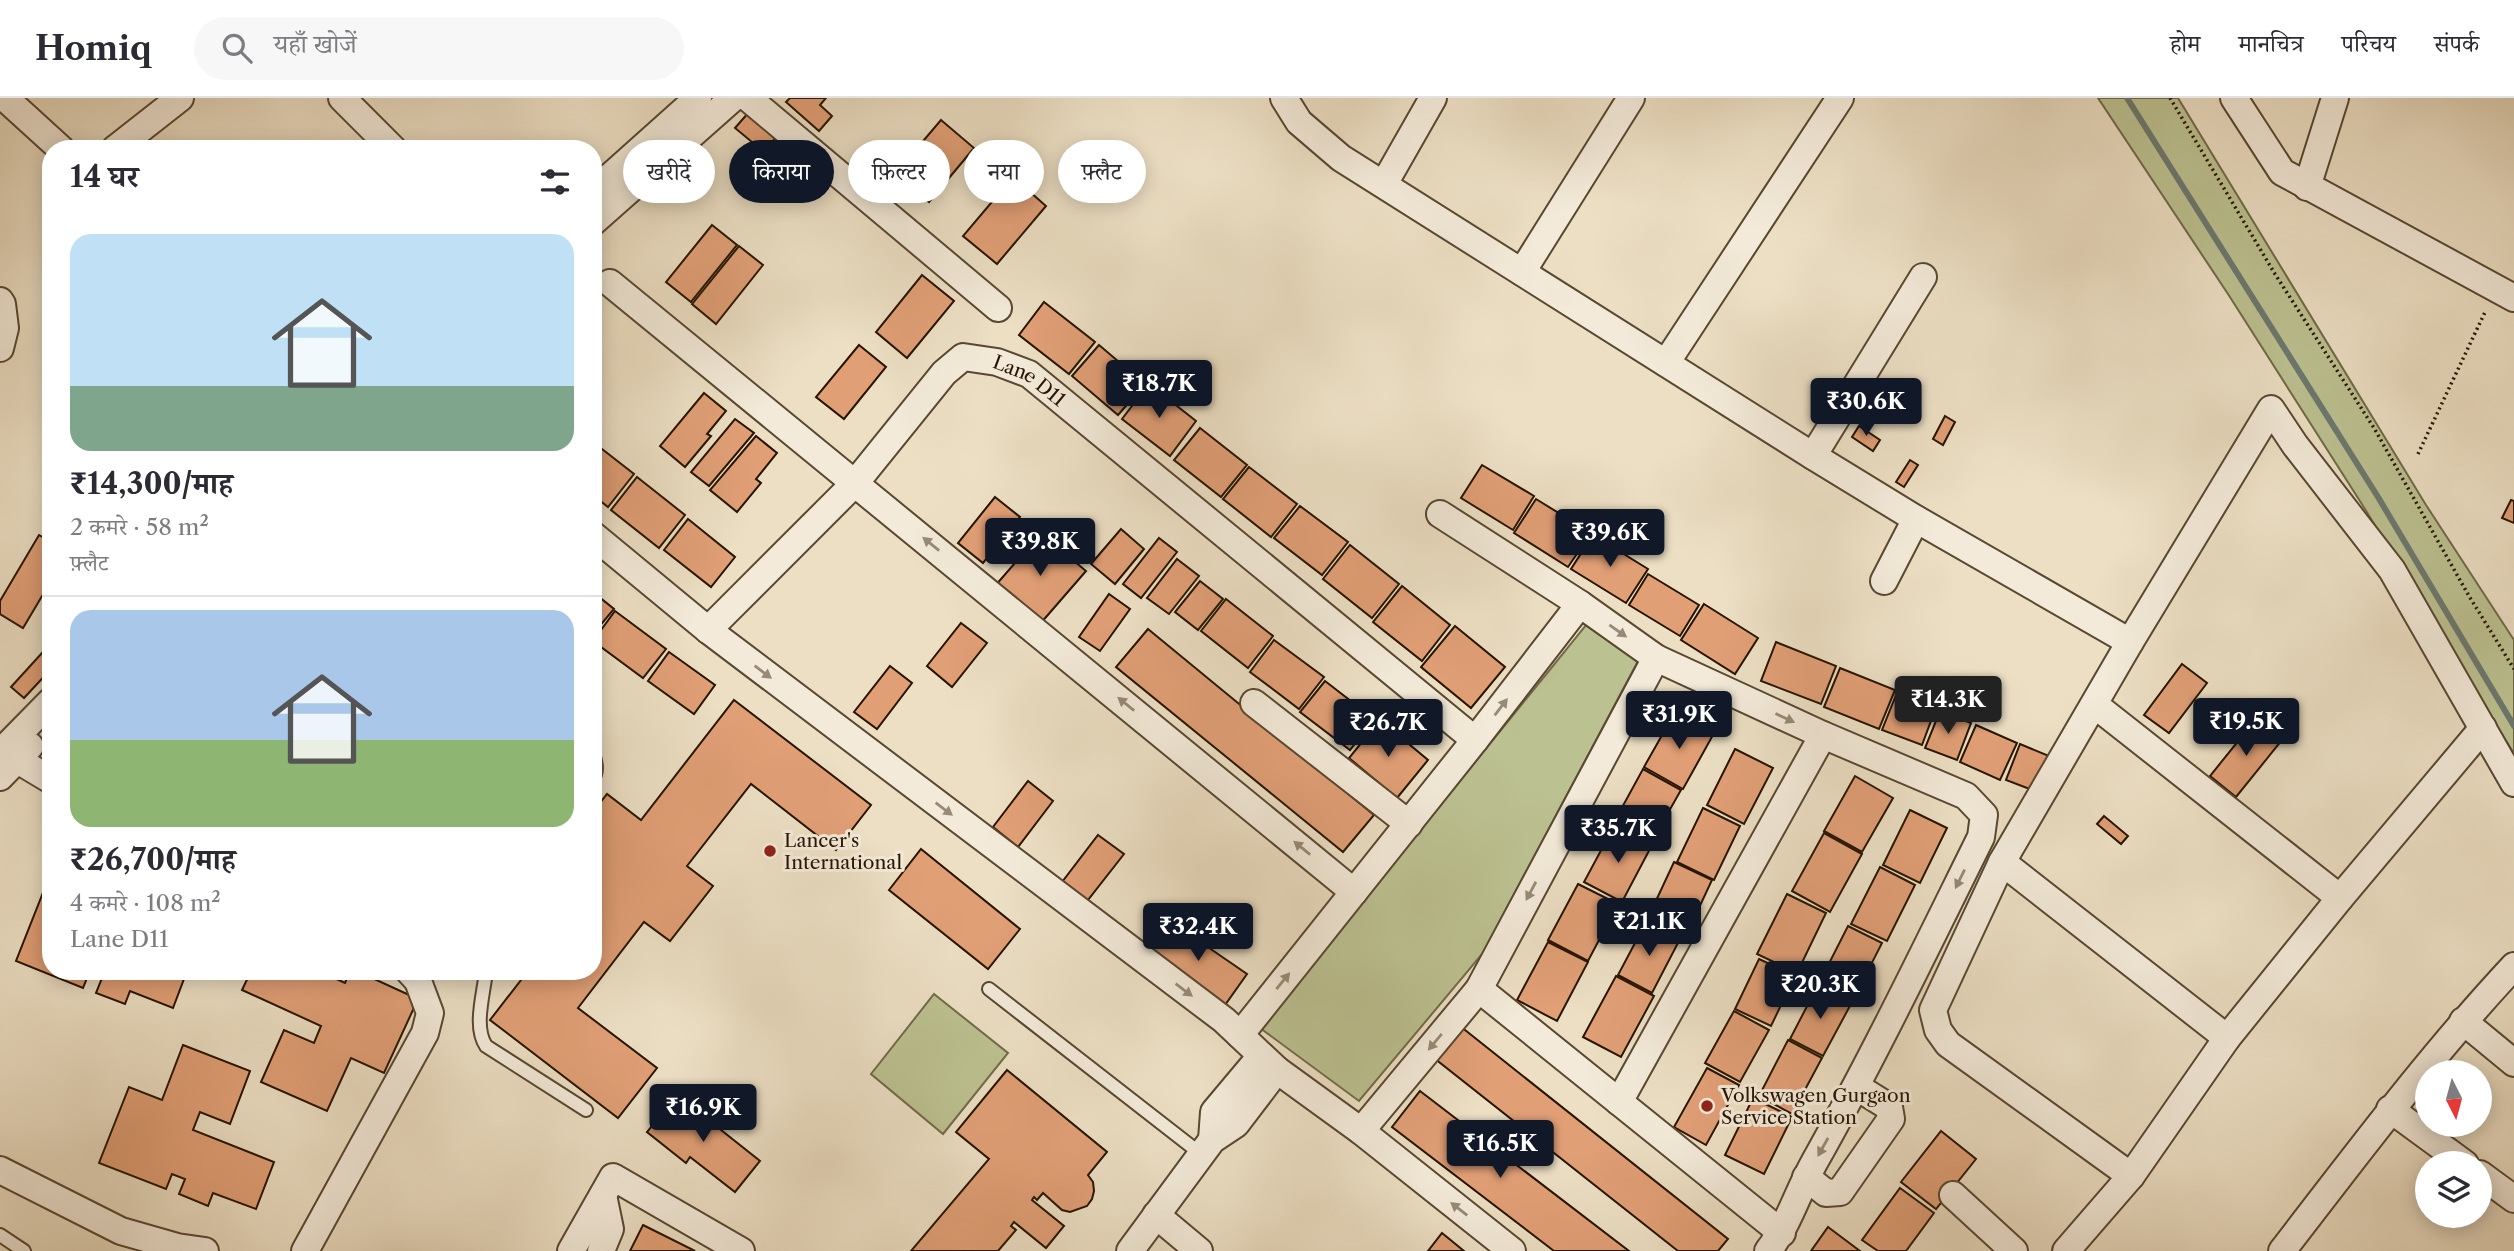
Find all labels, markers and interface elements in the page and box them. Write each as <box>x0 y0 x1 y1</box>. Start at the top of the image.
search box <box>194 17 684 80</box>
text: Homiq <box>35 28 152 69</box>
text: यहाँ खोजें <box>274 28 357 60</box>
icon: search <box>218 29 256 67</box>
text: होम <box>2170 29 2200 58</box>
text: मानचित्र <box>2238 29 2304 58</box>
text: परिचय <box>2342 29 2396 58</box>
text: संपर्क <box>2434 29 2479 58</box>
chip: खरीदें <box>623 140 715 203</box>
chip: किराया <box>729 140 834 203</box>
chip: फ़िल्टर <box>848 140 950 203</box>
chip: नया <box>964 140 1044 203</box>
chip: फ़्लैट <box>1058 140 1146 203</box>
text: 14 घर <box>70 158 139 195</box>
icon: filters <box>536 163 574 201</box>
icon: home <box>259 280 385 406</box>
street label: Lane D11 <box>990 351 1070 411</box>
pin: ₹18.7K <box>1102 360 1216 420</box>
text: ₹18.7K <box>1122 369 1196 397</box>
pin: ₹30.6K <box>1809 378 1923 438</box>
text: ₹30.6K <box>1827 387 1905 415</box>
text: ₹14,300/माह <box>70 465 233 502</box>
pin: ₹39.6K <box>1553 510 1667 569</box>
text: 2 कमरे · 58 m² <box>70 513 209 541</box>
pin: ₹39.8K <box>983 518 1097 578</box>
text: ₹39.6K <box>1571 518 1649 546</box>
text: ₹39.8K <box>1001 527 1079 555</box>
one-way arrow <box>923 536 941 551</box>
text: फ़्लैट <box>70 549 108 577</box>
one-way arrow <box>1609 624 1627 638</box>
icon: home <box>259 656 385 782</box>
one-way arrow <box>754 664 772 678</box>
pin: ₹14.3K <box>1891 676 2005 736</box>
text: ₹14.3K <box>1911 685 1985 713</box>
pin: ₹31.9K <box>1622 692 1736 751</box>
one-way arrow <box>1117 696 1135 712</box>
one-way arrow <box>1493 698 1507 716</box>
pin: ₹19.5K <box>2189 698 2303 758</box>
pin: ₹26.7K <box>1331 700 1445 759</box>
text: ₹31.9K <box>1642 700 1716 728</box>
text: ₹19.5K <box>2209 707 2283 735</box>
text: ₹26.7K <box>1350 708 1426 736</box>
one-way arrow <box>1775 712 1795 724</box>
one-way arrow <box>935 801 953 816</box>
pin: ₹35.7K <box>1561 806 1675 865</box>
text: ₹35.7K <box>1580 814 1656 842</box>
place label: Lancer's International <box>784 829 902 874</box>
text: ₹26,700/माह <box>70 841 236 878</box>
one-way arrow <box>1293 841 1311 856</box>
marker: Lancer's International <box>762 843 778 859</box>
one-way arrow <box>1955 869 1966 889</box>
one-way arrow <box>1526 881 1537 901</box>
text: 4 कमरे · 108 m² <box>70 889 221 917</box>
pin: ₹21.1K <box>1592 898 1706 958</box>
pin: ₹32.4K <box>1141 904 1255 963</box>
text: ₹21.1K <box>1613 907 1685 935</box>
text: ₹32.4K <box>1159 912 1237 940</box>
text: Lane D11 <box>70 925 169 953</box>
pin: ₹20.3K <box>1763 962 1877 1021</box>
text: ₹20.3K <box>1781 970 1859 998</box>
one-way arrow <box>1275 973 1290 990</box>
one-way arrow <box>1175 983 1193 998</box>
one-way arrow <box>1428 1033 1443 1050</box>
north arrow <box>2415 1060 2492 1138</box>
map controls <box>2415 1060 2492 1228</box>
pin: ₹16.9K <box>646 1084 760 1144</box>
place label: Volkswagen Gurgaon Service Station <box>1720 1084 1911 1129</box>
text: ₹16.9K <box>666 1093 741 1121</box>
marker: Volkswagen Gurgaon Service Station <box>1699 1098 1715 1114</box>
pin: ₹16.5K <box>1443 1121 1557 1180</box>
text: ₹16.5K <box>1463 1129 1537 1157</box>
one-way arrow <box>1817 1137 1829 1156</box>
button: layers <box>2415 1151 2492 1228</box>
one-way arrow <box>1450 1202 1468 1216</box>

